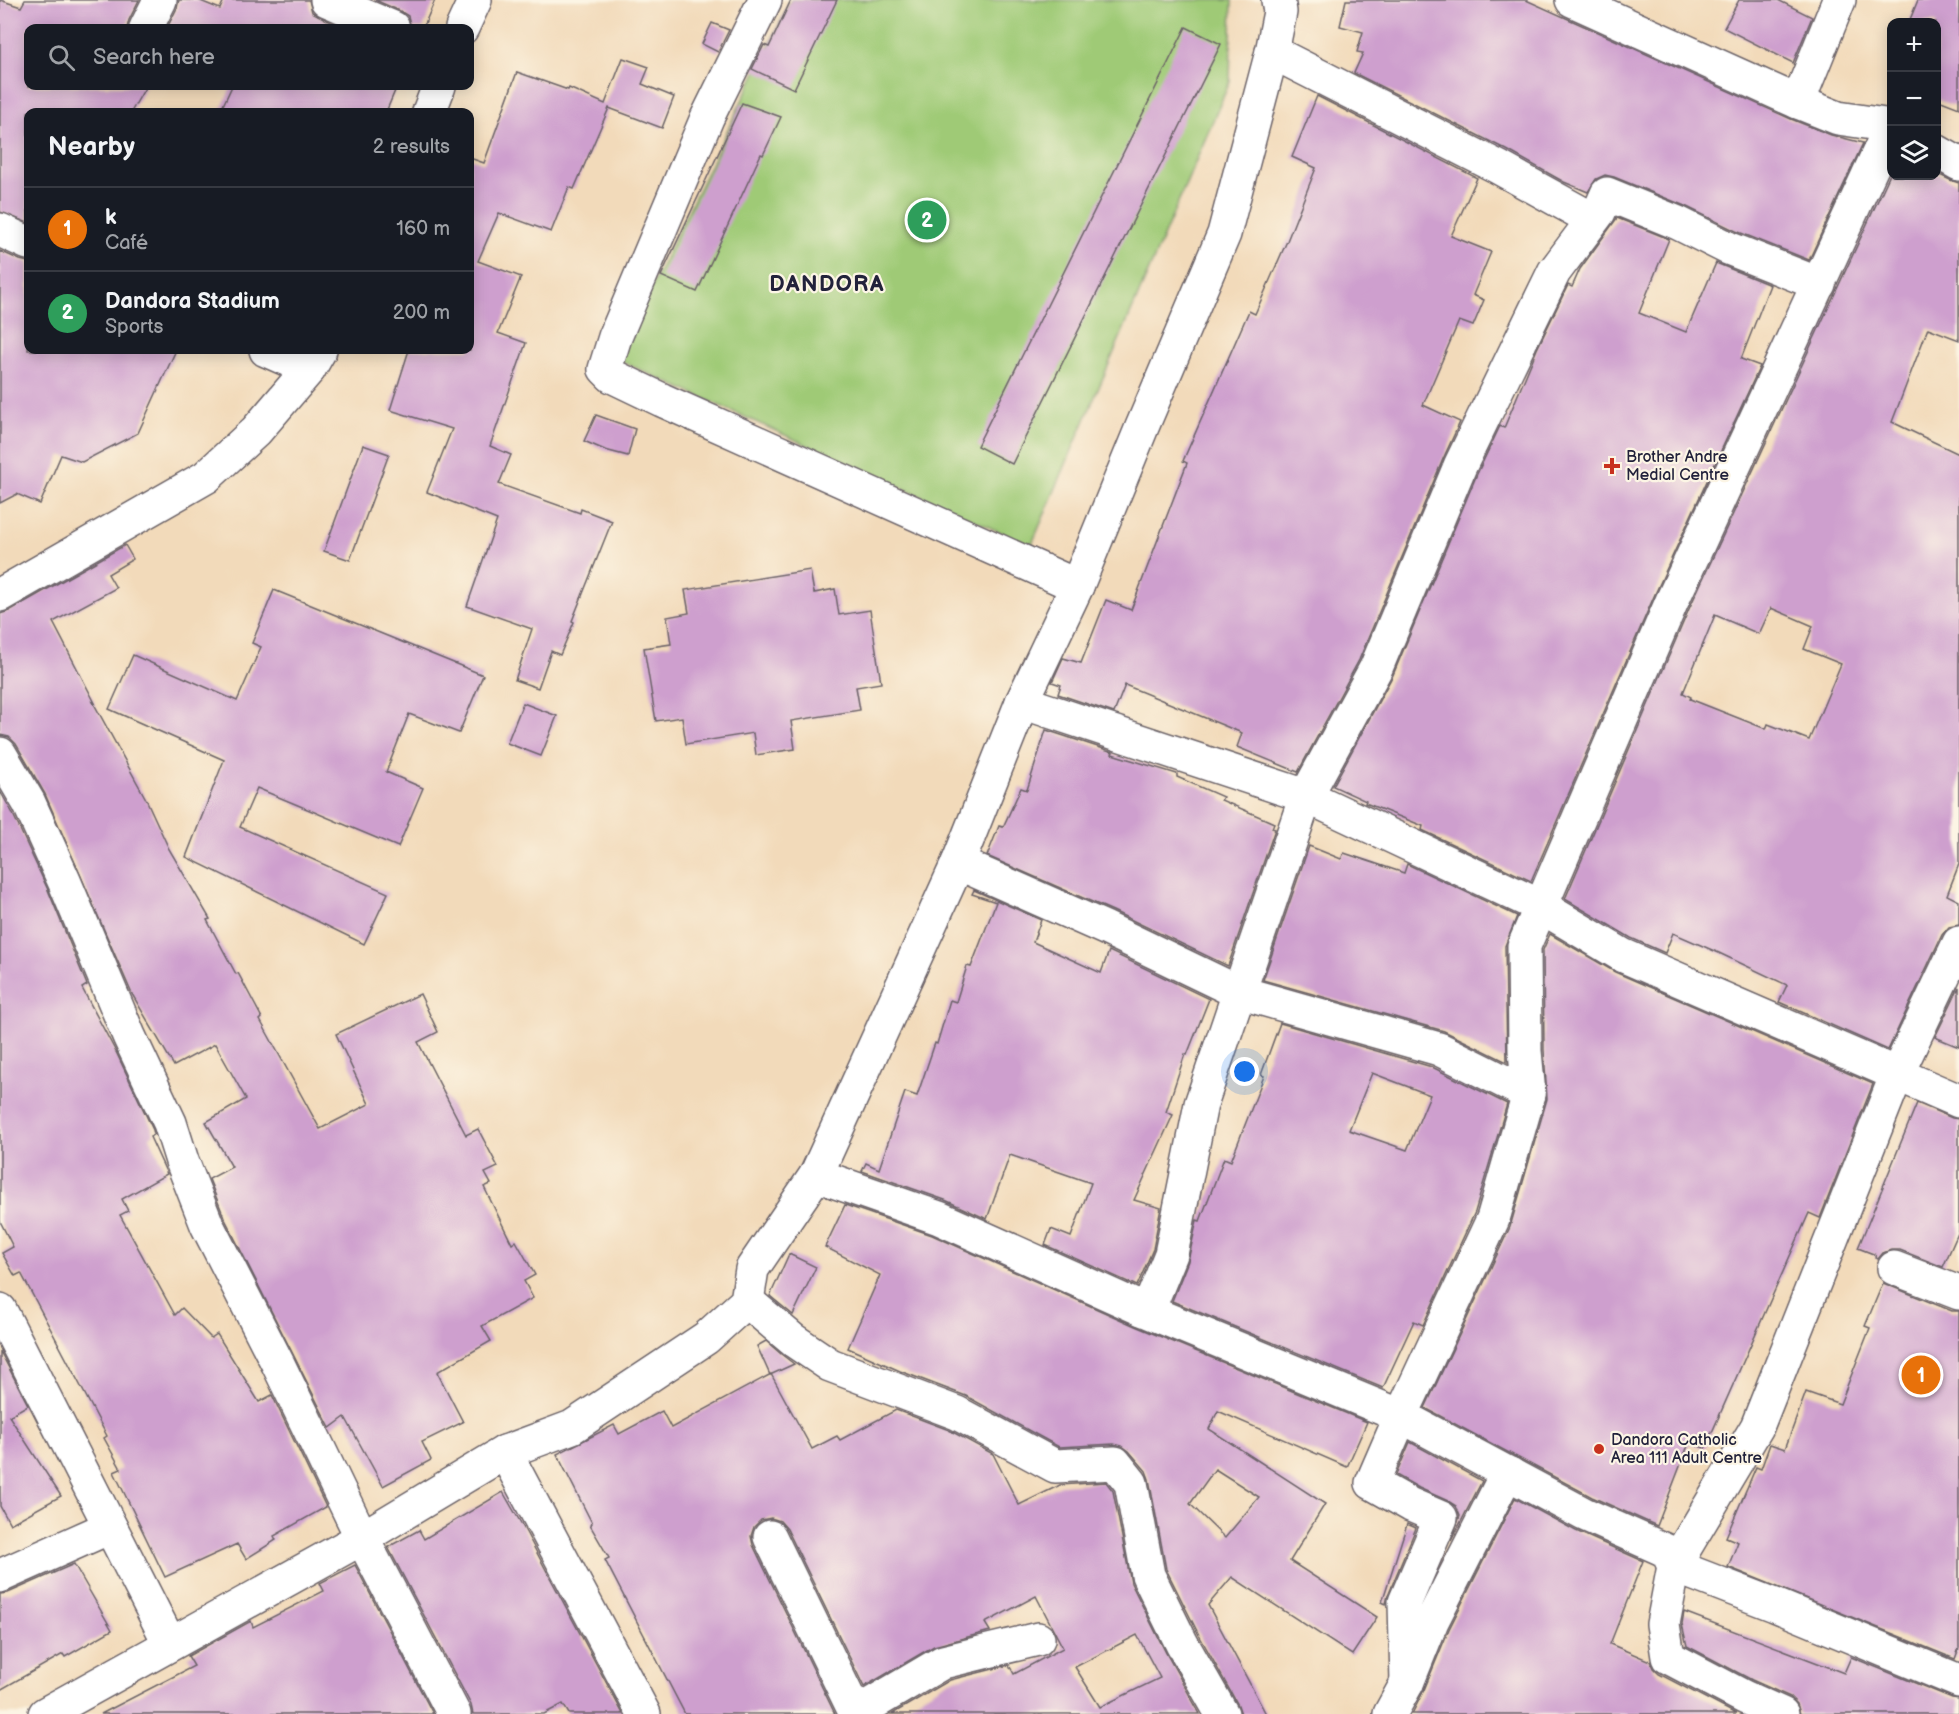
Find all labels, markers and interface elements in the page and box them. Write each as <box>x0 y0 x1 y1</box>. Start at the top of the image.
map controls <box>1887 18 1941 180</box>
button: + <box>1887 18 1941 72</box>
search box <box>24 24 474 90</box>
icon: search <box>45 41 78 74</box>
text: Search here <box>93 44 215 71</box>
button: − <box>1887 72 1941 126</box>
button: layers <box>1887 126 1941 180</box>
text: Nearby <box>48 132 135 163</box>
text: 2 results <box>373 135 450 159</box>
pin: 2 <box>908 198 946 242</box>
text: k <box>105 204 117 231</box>
text: 1 <box>63 217 72 241</box>
text: 160 m <box>396 217 450 241</box>
text: Café <box>105 231 148 255</box>
district label: DANDORA <box>769 271 885 298</box>
text: Dandora Stadium <box>105 288 280 315</box>
text: 2 <box>62 301 73 325</box>
text: 200 m <box>393 301 450 325</box>
text: Sports <box>105 315 163 339</box>
place label: Brother Andre Medial Centre <box>1626 448 1729 485</box>
marker: Brother Andre Medial Centre <box>1603 457 1621 475</box>
your location <box>1230 1057 1259 1086</box>
pin: 1 <box>1902 1352 1940 1398</box>
place label: Dandora Catholic Area 111 Adult Centre <box>1611 1431 1763 1468</box>
marker: Dandora Catholic Area 111 Adult Centre <box>1592 1442 1606 1456</box>

